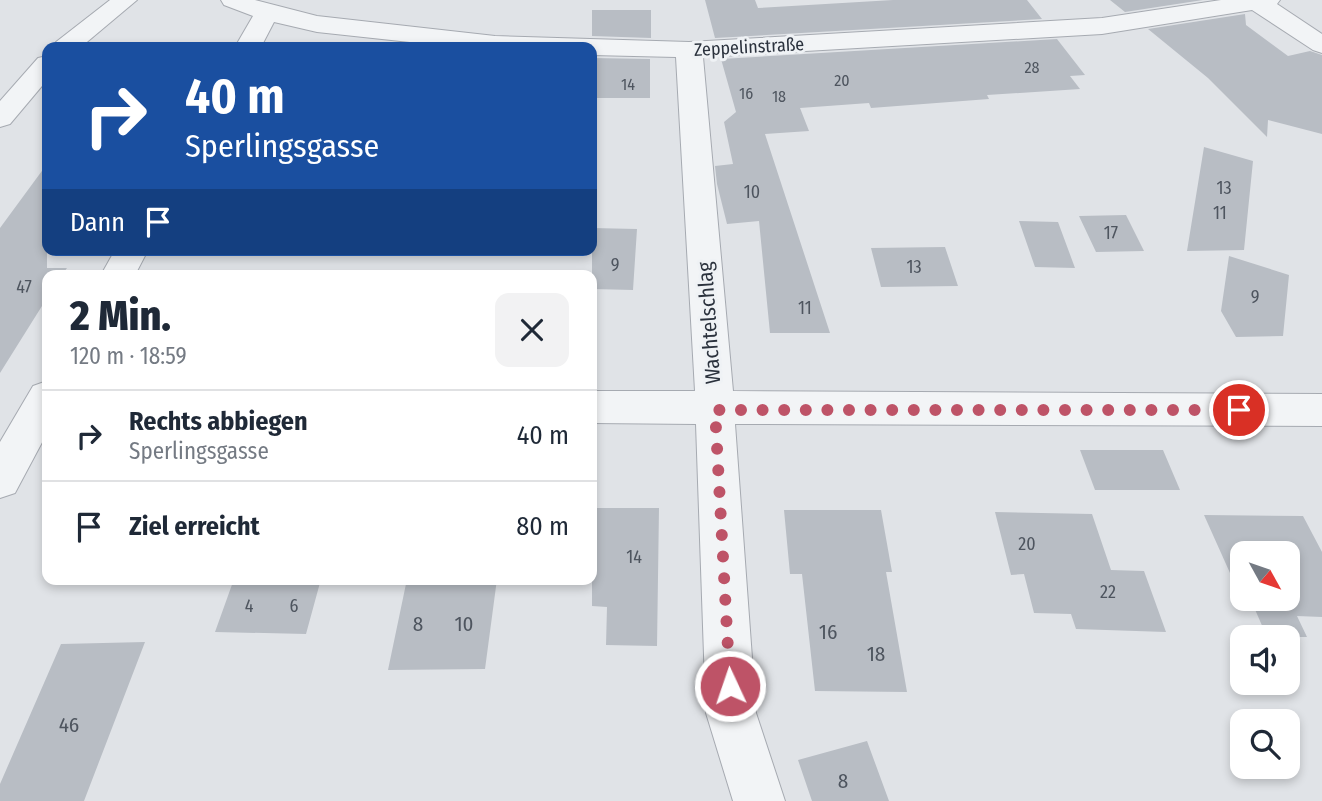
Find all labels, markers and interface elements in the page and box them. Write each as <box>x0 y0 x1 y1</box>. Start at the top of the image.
street label: Zeppelinstraße <box>693 33 805 61</box>
house number: 28 <box>1024 58 1040 77</box>
text: 40 m <box>185 67 285 126</box>
icon: right <box>70 70 161 161</box>
house number: 20 <box>834 71 850 90</box>
house number: 14 <box>621 75 635 94</box>
house number: 16 <box>739 84 753 103</box>
house number: 18 <box>772 87 786 106</box>
text: Sperlingsgasse <box>185 127 379 165</box>
house number: 13 <box>1216 177 1232 199</box>
house number: 10 <box>744 181 760 203</box>
house number: 11 <box>1213 202 1227 224</box>
icon: arrive <box>139 203 177 241</box>
text: Dann <box>70 207 125 238</box>
house number: 17 <box>1104 222 1118 244</box>
house number: 9 <box>611 254 619 276</box>
house number: 13 <box>906 256 922 278</box>
street label: Wachtelschlag <box>692 261 726 385</box>
house number: 47 <box>16 276 32 298</box>
house number: 9 <box>1251 286 1259 308</box>
text: 2 Min. <box>70 291 171 341</box>
button: close <box>495 293 569 367</box>
house number: 11 <box>798 297 812 319</box>
text: 120 m · 18:59 <box>70 342 187 370</box>
pin <box>1209 380 1269 440</box>
icon: arrive <box>1220 391 1258 429</box>
text: Rechts abbiegen <box>129 406 308 437</box>
icon: right <box>70 417 108 455</box>
text: 40 m <box>517 420 569 451</box>
text: Sperlingsgasse <box>129 437 269 465</box>
icon: arrive <box>70 508 108 546</box>
text: Ziel erreicht <box>129 511 260 542</box>
text: 80 m <box>516 511 569 542</box>
house number: 20 <box>1018 533 1036 555</box>
north arrow <box>1230 541 1300 611</box>
map controls <box>1230 541 1300 779</box>
house number: 14 <box>626 546 642 568</box>
house number: 22 <box>1100 581 1116 603</box>
house number: 4 <box>245 595 254 617</box>
house number: 6 <box>290 595 299 617</box>
house number: 8 <box>413 611 423 637</box>
house number: 10 <box>454 611 474 637</box>
house number: 16 <box>819 619 837 645</box>
button: sound <box>1230 625 1300 695</box>
house number: 18 <box>867 641 885 667</box>
position arrow <box>693 649 767 723</box>
button: search <box>1230 709 1300 779</box>
house number: 46 <box>59 712 79 738</box>
house number: 8 <box>838 768 848 794</box>

